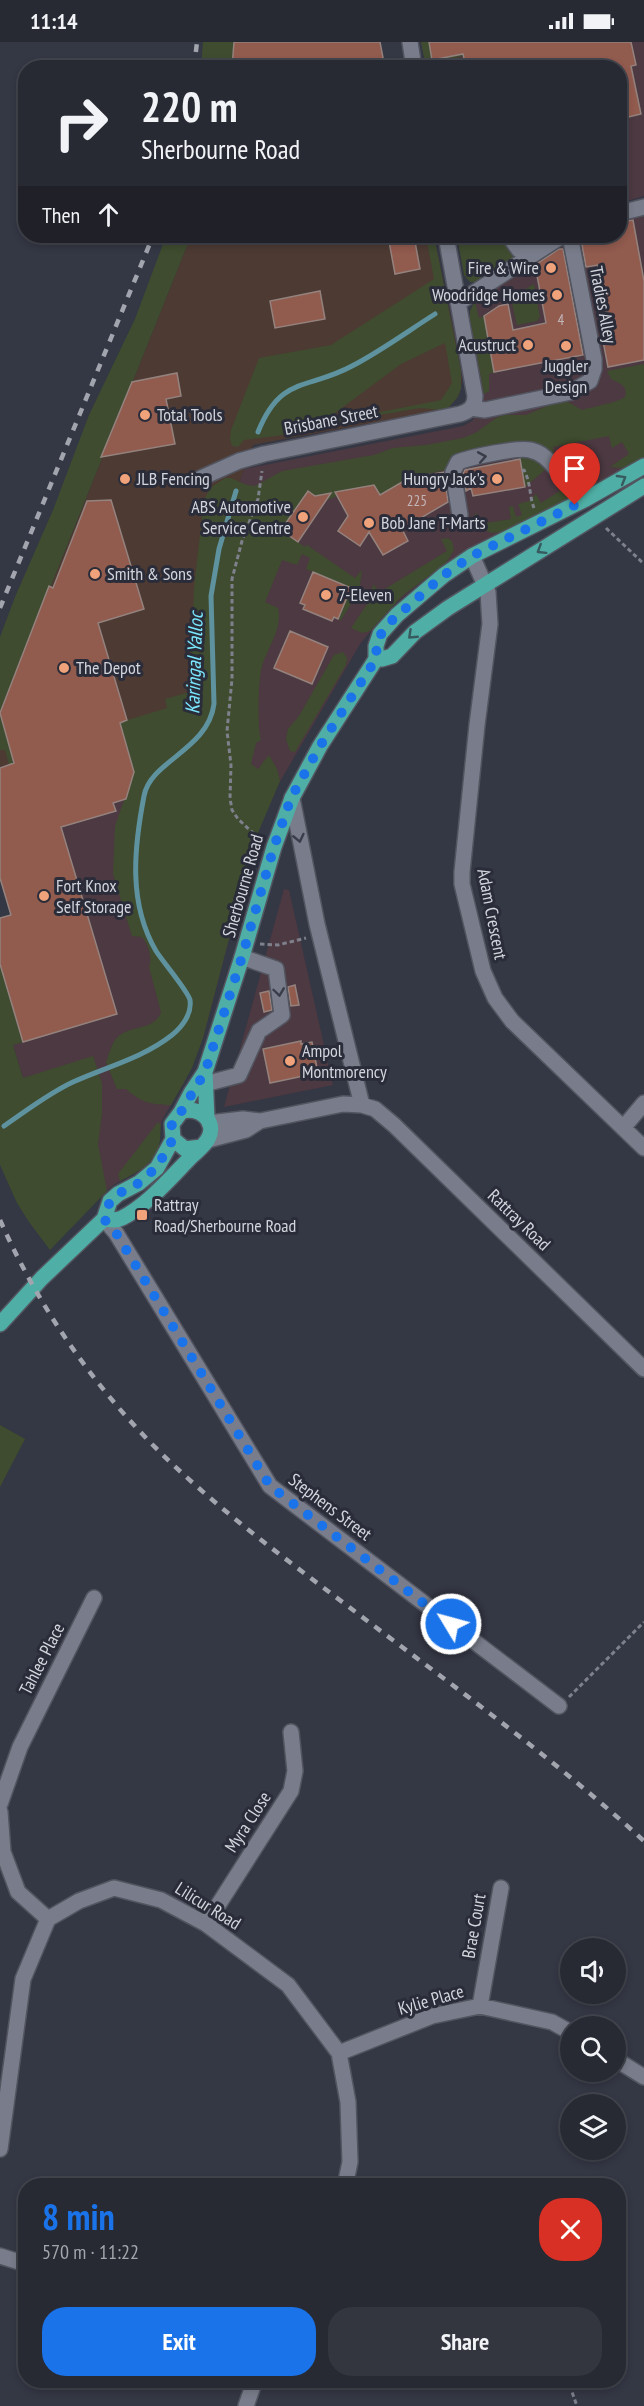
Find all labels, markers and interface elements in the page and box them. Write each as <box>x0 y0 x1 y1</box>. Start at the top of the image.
text: 11:14 <box>30 7 78 35</box>
text: 220 m <box>141 79 238 134</box>
icon: right <box>42 84 120 162</box>
text: Sherbourne Road <box>141 132 300 166</box>
icon: ahead <box>92 198 125 231</box>
text: Then <box>42 201 80 229</box>
place label: Fire & Wire <box>468 256 539 279</box>
marker: Fire & Wire <box>544 261 558 275</box>
street label: Tradies Alley <box>585 264 622 346</box>
place label: Woodridge Homes <box>432 283 545 306</box>
marker: Woodridge Homes <box>550 288 564 302</box>
house number: 4 <box>558 310 565 329</box>
place label: Acustruct <box>458 333 516 356</box>
marker: Acustruct <box>521 338 535 352</box>
marker: Juggler Design <box>559 339 573 353</box>
place label: Juggler Design <box>543 354 588 398</box>
street label: Brisbane Street <box>282 399 380 440</box>
place label: Total Tools <box>157 403 223 426</box>
marker: Total Tools <box>138 408 152 422</box>
pin <box>549 443 600 505</box>
one-way arrow <box>476 451 486 464</box>
icon: arrive <box>558 452 591 485</box>
place label: JLB Fencing <box>136 467 210 490</box>
place label: Hungry Jack's <box>404 467 485 490</box>
marker: JLB Fencing <box>118 472 132 486</box>
marker: Hungry Jack's <box>490 472 504 486</box>
one-way arrow <box>616 475 626 486</box>
house number: 225 <box>407 491 427 510</box>
place label: ABS Automotive Service Centre <box>191 495 291 539</box>
marker: ABS Automotive Service Centre <box>296 510 310 524</box>
place label: Bob Jane T-Marts <box>381 511 486 534</box>
marker: Bob Jane T-Marts <box>362 516 376 530</box>
one-way arrow <box>537 543 547 555</box>
place label: Smith & Sons <box>107 562 192 585</box>
marker: Smith & Sons <box>88 567 102 581</box>
place label: 7-Eleven <box>338 583 392 606</box>
marker: 7-Eleven <box>319 588 333 602</box>
water label: Karingal Yalloc <box>179 610 209 714</box>
one-way arrow <box>408 628 418 639</box>
place label: The Depot <box>76 656 141 679</box>
marker: The Depot <box>57 661 71 675</box>
street label: Sherbourne Road <box>217 832 268 940</box>
one-way arrow <box>292 833 305 843</box>
street label: Adam Crescent <box>472 867 513 961</box>
place label: Fort Knox Self Storage <box>56 874 131 918</box>
marker: Fort Knox Self Storage <box>37 889 51 903</box>
one-way arrow <box>272 987 284 996</box>
place label: Ampol Montmorency <box>302 1039 387 1083</box>
marker: Ampol Montmorency <box>283 1054 297 1068</box>
street label: Rattray Road <box>483 1184 556 1255</box>
place label: Rattray Road/Sherbourne Road <box>154 1193 296 1237</box>
marker: Rattray Road/Sherbourne Road <box>135 1208 149 1222</box>
street label: Stephens Street <box>284 1468 376 1545</box>
position arrow <box>419 1592 483 1656</box>
street label: Tahlee Place <box>14 1619 69 1698</box>
street label: Myra Close <box>219 1787 276 1856</box>
street label: Lilicur Road <box>171 1876 245 1935</box>
street label: Brae Court <box>456 1892 491 1960</box>
map controls <box>560 1938 626 2160</box>
button: sound <box>560 1938 626 2004</box>
street label: Kylie Place <box>395 1979 466 2020</box>
button: search <box>560 2016 626 2082</box>
button: layers <box>560 2094 626 2160</box>
text: 8 min <box>42 2193 115 2240</box>
button: close <box>539 2198 602 2261</box>
text: 570 m · 11:22 <box>42 2239 139 2265</box>
button: Exit <box>42 2307 316 2376</box>
button: Share <box>328 2307 602 2376</box>

